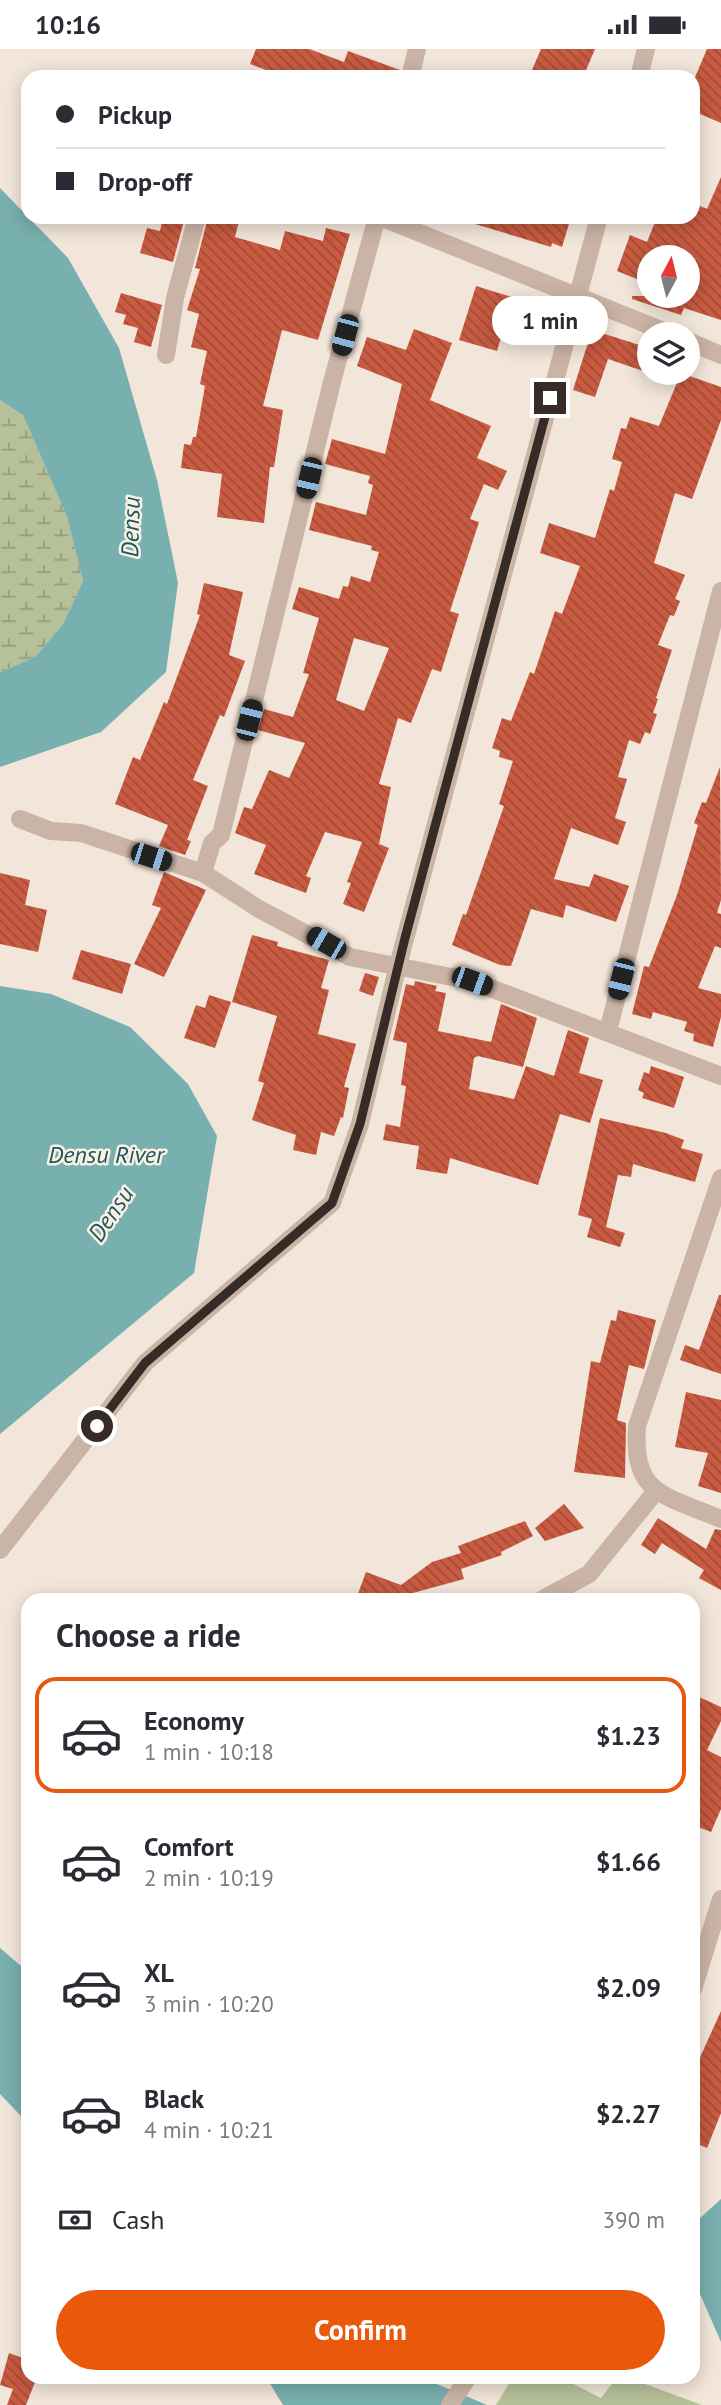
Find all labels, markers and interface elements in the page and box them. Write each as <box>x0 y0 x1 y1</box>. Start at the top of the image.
text: 10:16 <box>35 8 101 41</box>
text: Pickup <box>98 98 172 131</box>
text: Drop-off <box>98 165 192 198</box>
north arrow <box>637 245 700 308</box>
map controls <box>637 245 700 385</box>
callout: 1 min <box>492 296 608 345</box>
text: 1 min <box>522 306 578 335</box>
car <box>330 312 361 358</box>
button: layers <box>637 322 700 385</box>
route end <box>534 382 566 414</box>
car <box>295 455 324 501</box>
water label: Densu <box>114 496 147 558</box>
car <box>234 697 265 743</box>
car <box>128 841 175 873</box>
car <box>303 923 350 963</box>
car <box>606 956 637 1002</box>
car <box>449 964 496 998</box>
water label: Densu River <box>48 1139 166 1170</box>
water label: Densu <box>81 1180 140 1247</box>
route start <box>81 1410 113 1442</box>
text: Choose a ride <box>56 1614 241 1656</box>
icon: car <box>60 1704 123 1767</box>
text: Economy <box>144 1704 244 1737</box>
text: $1.23 <box>596 1719 661 1752</box>
text: 1 min · 10:18 <box>144 1737 274 1766</box>
icon: car <box>60 1830 123 1893</box>
text: Comfort <box>144 1830 234 1863</box>
text: $1.66 <box>596 1845 661 1878</box>
text: 2 min · 10:19 <box>144 1863 274 1892</box>
icon: car <box>60 1956 123 2019</box>
text: XL <box>144 1956 174 1989</box>
text: $2.09 <box>596 1971 661 2004</box>
text: 3 min · 10:20 <box>144 1989 274 2018</box>
icon: car <box>60 2082 123 2145</box>
text: Black <box>144 2082 204 2115</box>
text: $2.27 <box>596 2097 661 2130</box>
text: 4 min · 10:21 <box>144 2115 274 2144</box>
icon: cash <box>56 2201 94 2239</box>
text: Cash <box>112 2203 164 2236</box>
text: 390 m <box>603 2205 665 2234</box>
button: Confirm <box>56 2290 665 2370</box>

